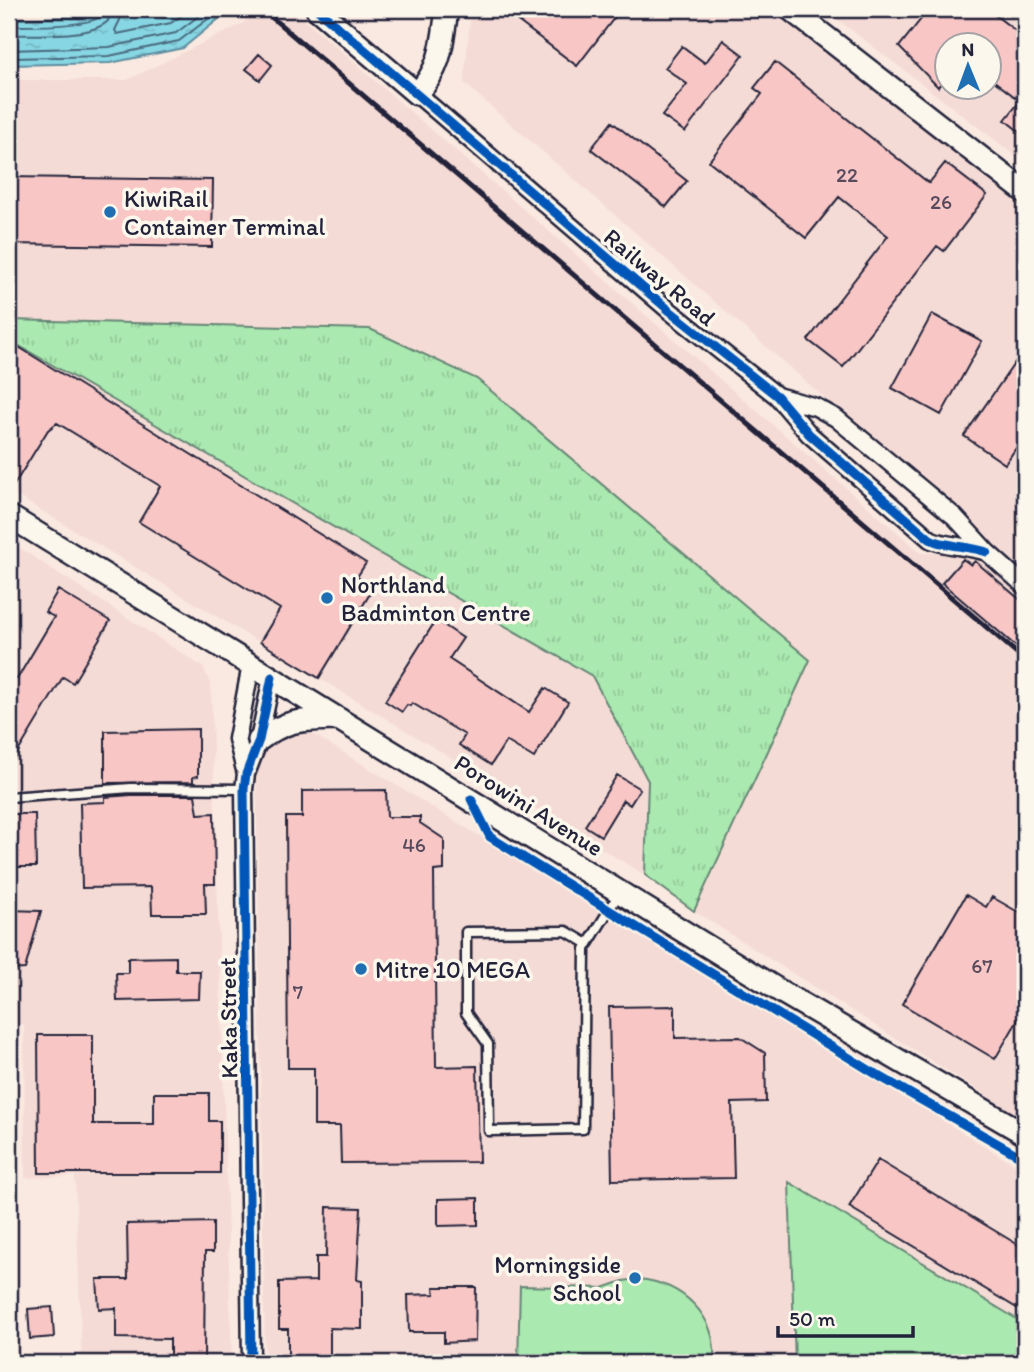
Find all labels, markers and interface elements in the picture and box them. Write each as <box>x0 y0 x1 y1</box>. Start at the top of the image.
north arrow <box>932 32 1002 102</box>
text: N <box>961 38 974 61</box>
house number: 22 <box>836 162 858 187</box>
place label: KiwiRail Container Terminal <box>124 184 325 241</box>
house number: 26 <box>930 189 952 214</box>
marker: KiwiRail Container Terminal <box>102 204 118 220</box>
street label: Railway Road <box>598 222 722 332</box>
place label: Northland Badminton Centre <box>341 570 531 627</box>
marker: Northland Badminton Centre <box>319 590 335 606</box>
street label: Porowini Avenue <box>449 748 609 862</box>
house number: 46 <box>402 832 426 857</box>
house number: 67 <box>971 953 993 978</box>
place label: Mitre 10 MEGA <box>375 955 530 984</box>
street label: Kaka Street <box>212 957 244 1079</box>
marker: Mitre 10 MEGA <box>353 961 369 977</box>
house number: 7 <box>293 979 303 1004</box>
place label: Morningside School <box>494 1250 621 1307</box>
marker: Morningside School <box>627 1270 643 1286</box>
scale bar <box>778 1295 913 1339</box>
text: 50 m <box>789 1306 836 1331</box>

